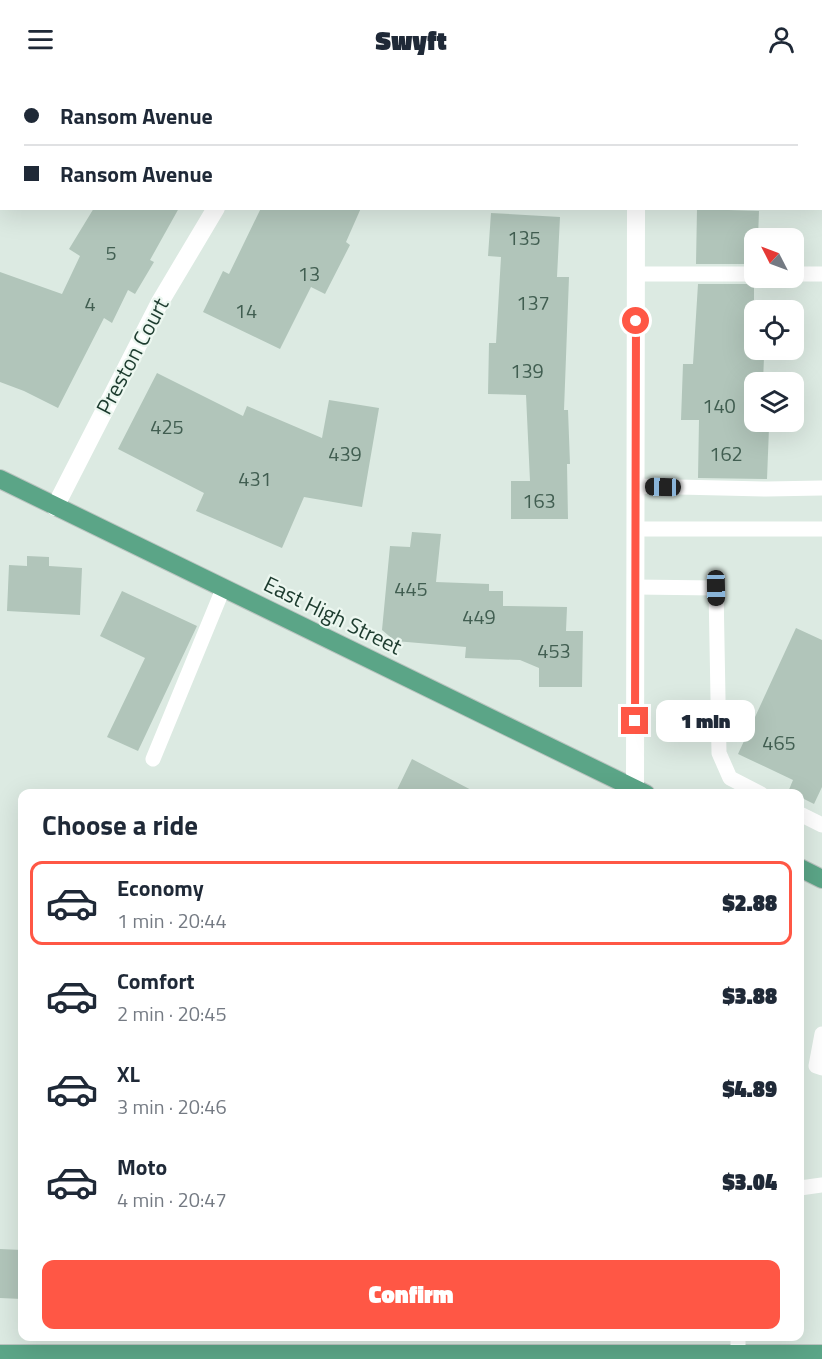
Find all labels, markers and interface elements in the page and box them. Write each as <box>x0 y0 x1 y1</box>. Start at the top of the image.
text: Swyft <box>375 19 447 60</box>
icon: menu <box>24 23 57 56</box>
icon: person <box>765 23 798 56</box>
text: Ransom Avenue <box>60 99 213 133</box>
text: Ransom Avenue <box>60 157 213 191</box>
house number: 135 <box>507 222 541 253</box>
north arrow <box>744 228 804 288</box>
map controls <box>744 228 804 432</box>
house number: 5 <box>105 237 117 268</box>
house number: 13 <box>298 258 320 289</box>
house number: 137 <box>516 287 550 318</box>
house number: 4 <box>84 288 96 319</box>
street label: Preston Court <box>87 291 177 421</box>
house number: 14 <box>235 295 257 326</box>
button: locate <box>744 300 804 360</box>
route start <box>622 307 649 334</box>
house number: 139 <box>510 355 544 386</box>
button: layers <box>744 372 804 432</box>
house number: 140 <box>702 390 736 421</box>
house number: 425 <box>150 411 184 442</box>
house number: 439 <box>328 438 362 469</box>
house number: 162 <box>709 438 743 469</box>
house number: 431 <box>238 463 272 494</box>
car <box>645 478 681 496</box>
house number: 163 <box>522 485 556 516</box>
street label: East High Street <box>258 567 408 663</box>
car <box>707 570 725 606</box>
house number: 445 <box>394 573 428 604</box>
house number: 449 <box>462 601 496 632</box>
house number: 453 <box>537 635 571 666</box>
callout: 1 min <box>656 700 755 742</box>
text: 1 min <box>681 705 730 736</box>
route end <box>621 707 648 734</box>
house number: 465 <box>762 727 796 758</box>
text: Choose a ride <box>42 804 198 845</box>
text: Economy <box>117 871 204 905</box>
icon: car <box>45 876 99 930</box>
text: $2.88 <box>722 886 777 920</box>
text: 1 min · 20:44 <box>117 905 227 936</box>
text: Comfort <box>117 964 195 998</box>
icon: car <box>45 969 99 1023</box>
text: $3.88 <box>722 979 777 1013</box>
text: 2 min · 20:45 <box>117 998 227 1029</box>
text: XL <box>117 1057 140 1091</box>
icon: car <box>45 1062 99 1116</box>
text: $4.89 <box>722 1072 777 1106</box>
text: 3 min · 20:46 <box>117 1091 227 1122</box>
text: Moto <box>117 1150 167 1184</box>
icon: car <box>45 1155 99 1209</box>
text: $3.04 <box>722 1165 777 1199</box>
text: 4 min · 20:47 <box>117 1184 227 1215</box>
button: Confirm <box>42 1260 780 1329</box>

